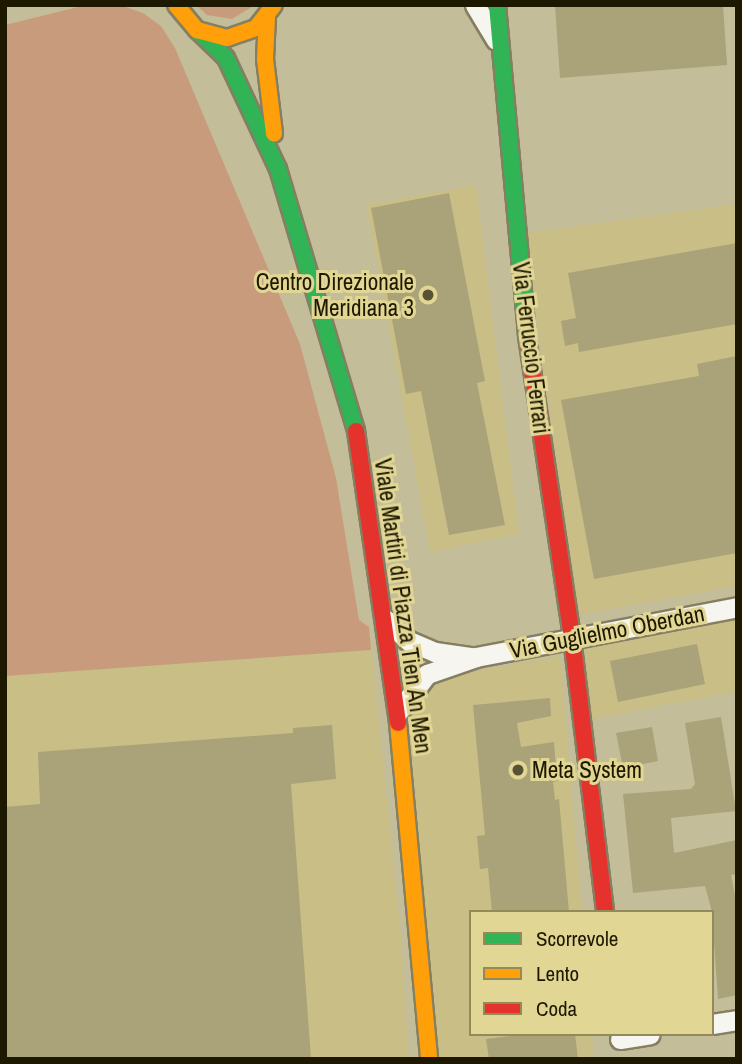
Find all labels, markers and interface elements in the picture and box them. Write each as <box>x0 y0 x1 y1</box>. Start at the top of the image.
street label: Via Ferruccio Ferrari <box>507 261 555 435</box>
place label: Centro Direzionale Meridiana 3 <box>256 268 414 322</box>
marker: Centro Direzionale Meridiana 3 <box>420 287 436 303</box>
street label: Viale Martiri di Piazza Tien An Men <box>369 456 437 756</box>
street label: Via Guglielmo Oberdan <box>507 600 707 664</box>
place label: Meta System <box>532 756 642 784</box>
marker: Meta System <box>510 762 526 778</box>
legend <box>469 910 714 1036</box>
text: Scorrevole <box>536 924 618 953</box>
text: Lento <box>536 959 579 988</box>
text: Coda <box>536 994 577 1023</box>

